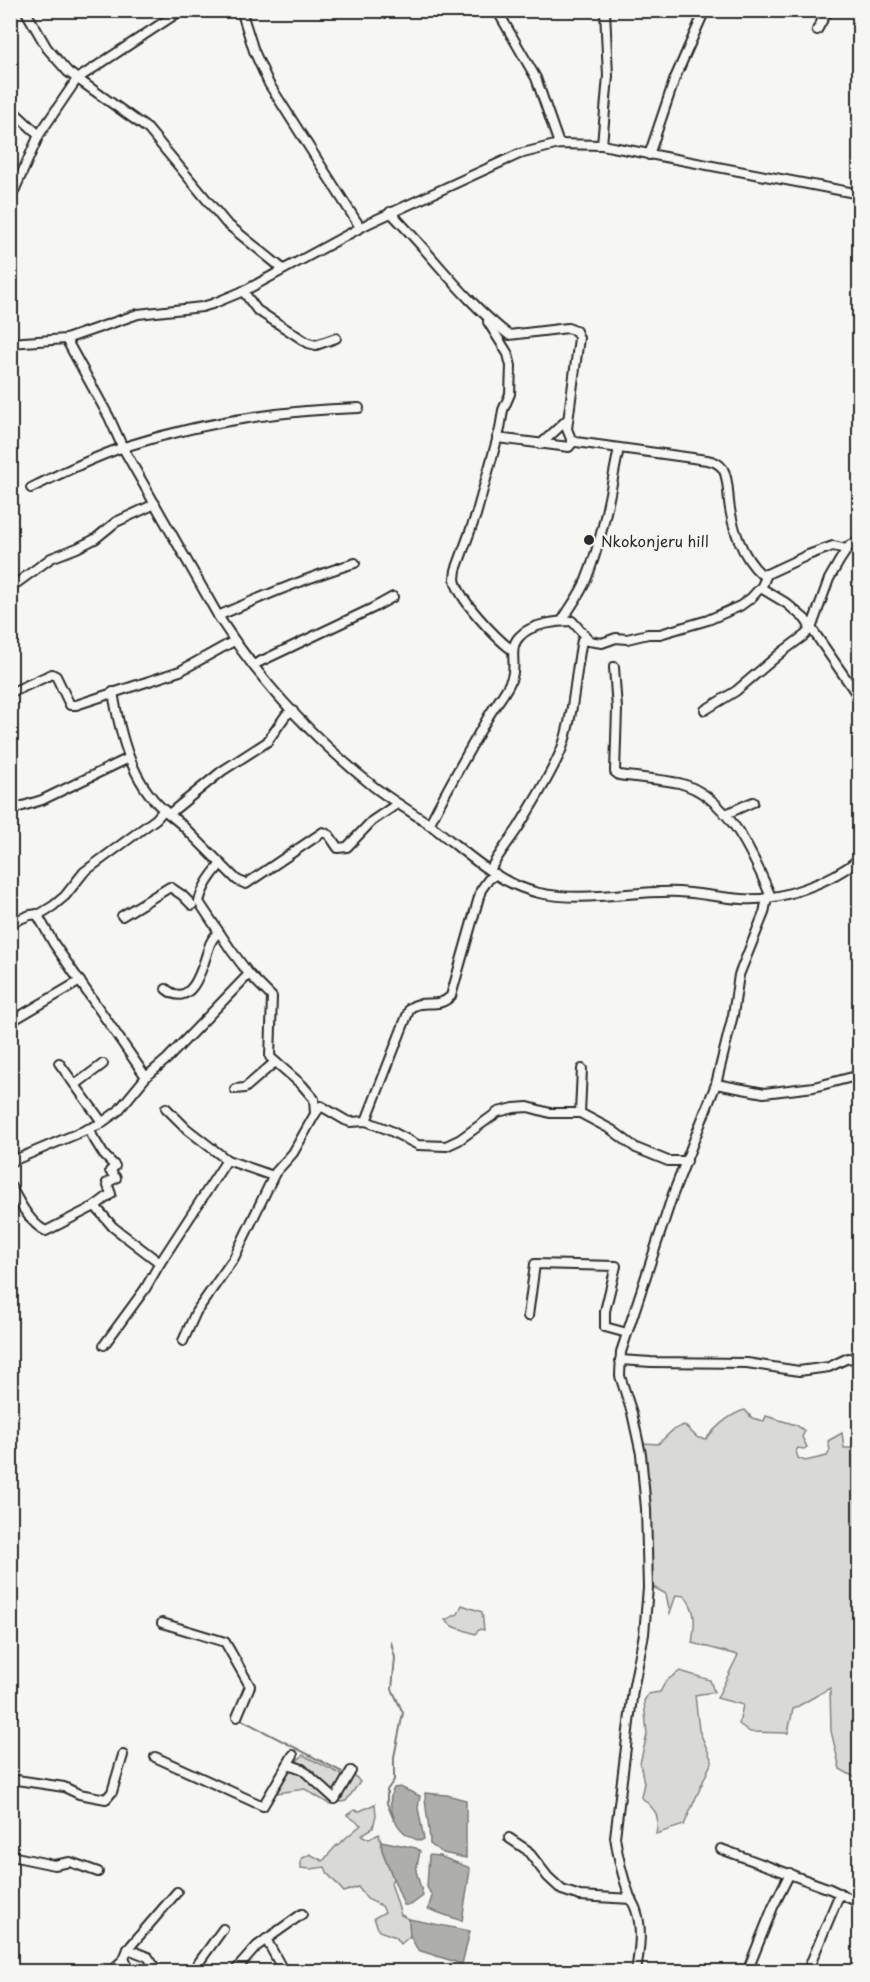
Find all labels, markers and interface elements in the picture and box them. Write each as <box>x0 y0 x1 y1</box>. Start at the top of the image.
place label: Nkokonjeru hill <box>601 529 709 552</box>
marker: Nkokonjeru hill <box>582 533 596 547</box>

